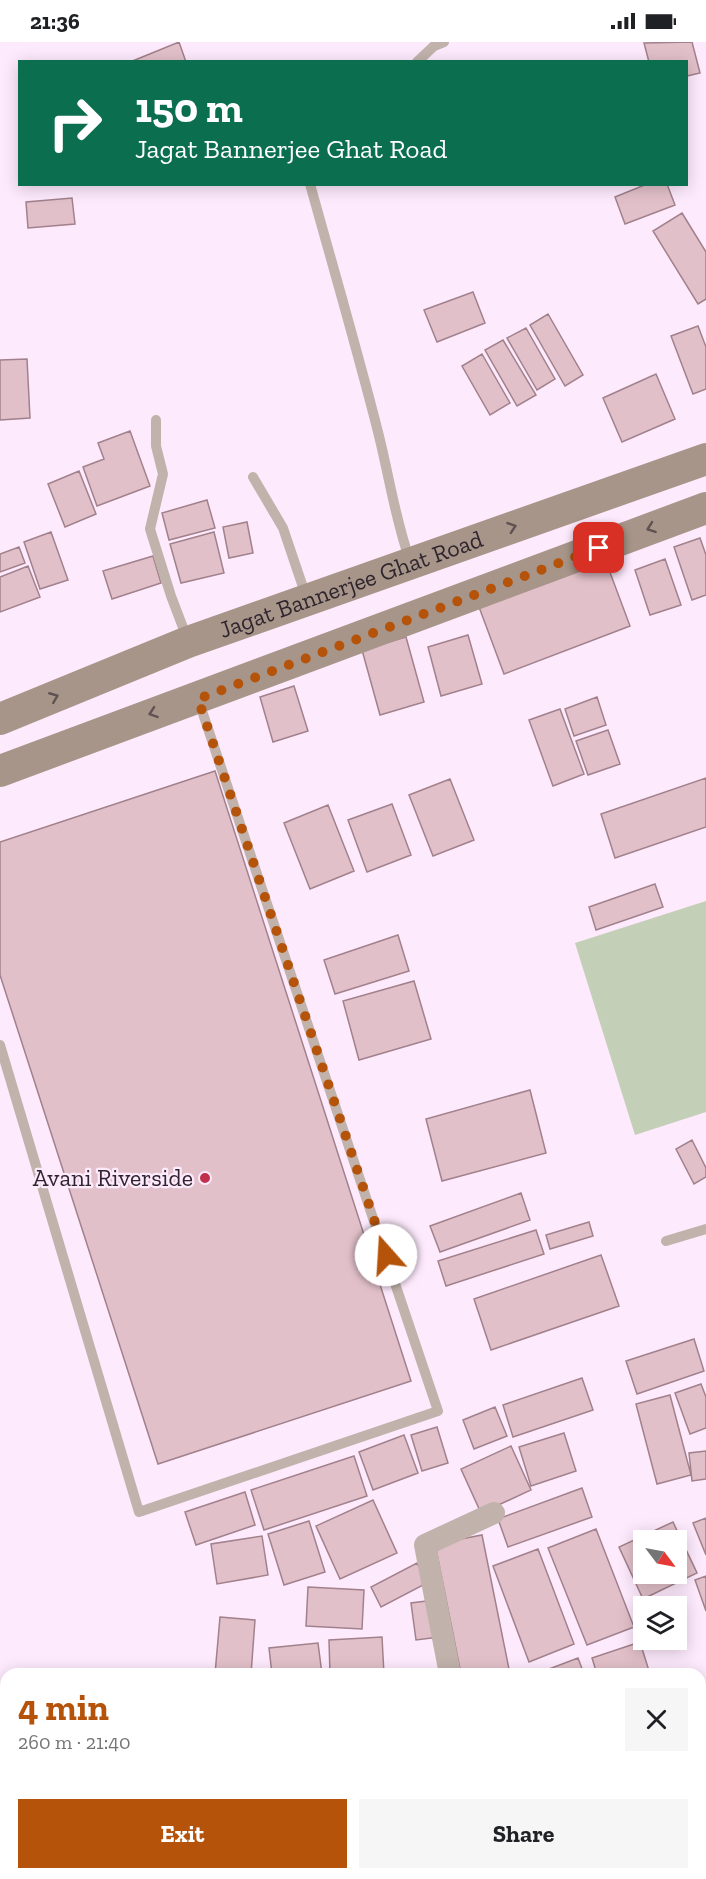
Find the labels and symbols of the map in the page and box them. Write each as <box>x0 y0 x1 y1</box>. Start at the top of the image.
one-way arrow <box>646 521 657 534</box>
one-way arrow <box>507 522 517 535</box>
pin <box>573 522 624 573</box>
street label: Jagat Bannerjee Ghat Road <box>215 524 487 644</box>
one-way arrow <box>48 692 59 704</box>
one-way arrow <box>148 706 159 719</box>
place label: Avani Riverside <box>33 1163 193 1192</box>
marker: Avani Riverside <box>198 1171 212 1185</box>
position arrow <box>354 1223 418 1287</box>
north arrow <box>633 1530 687 1584</box>

